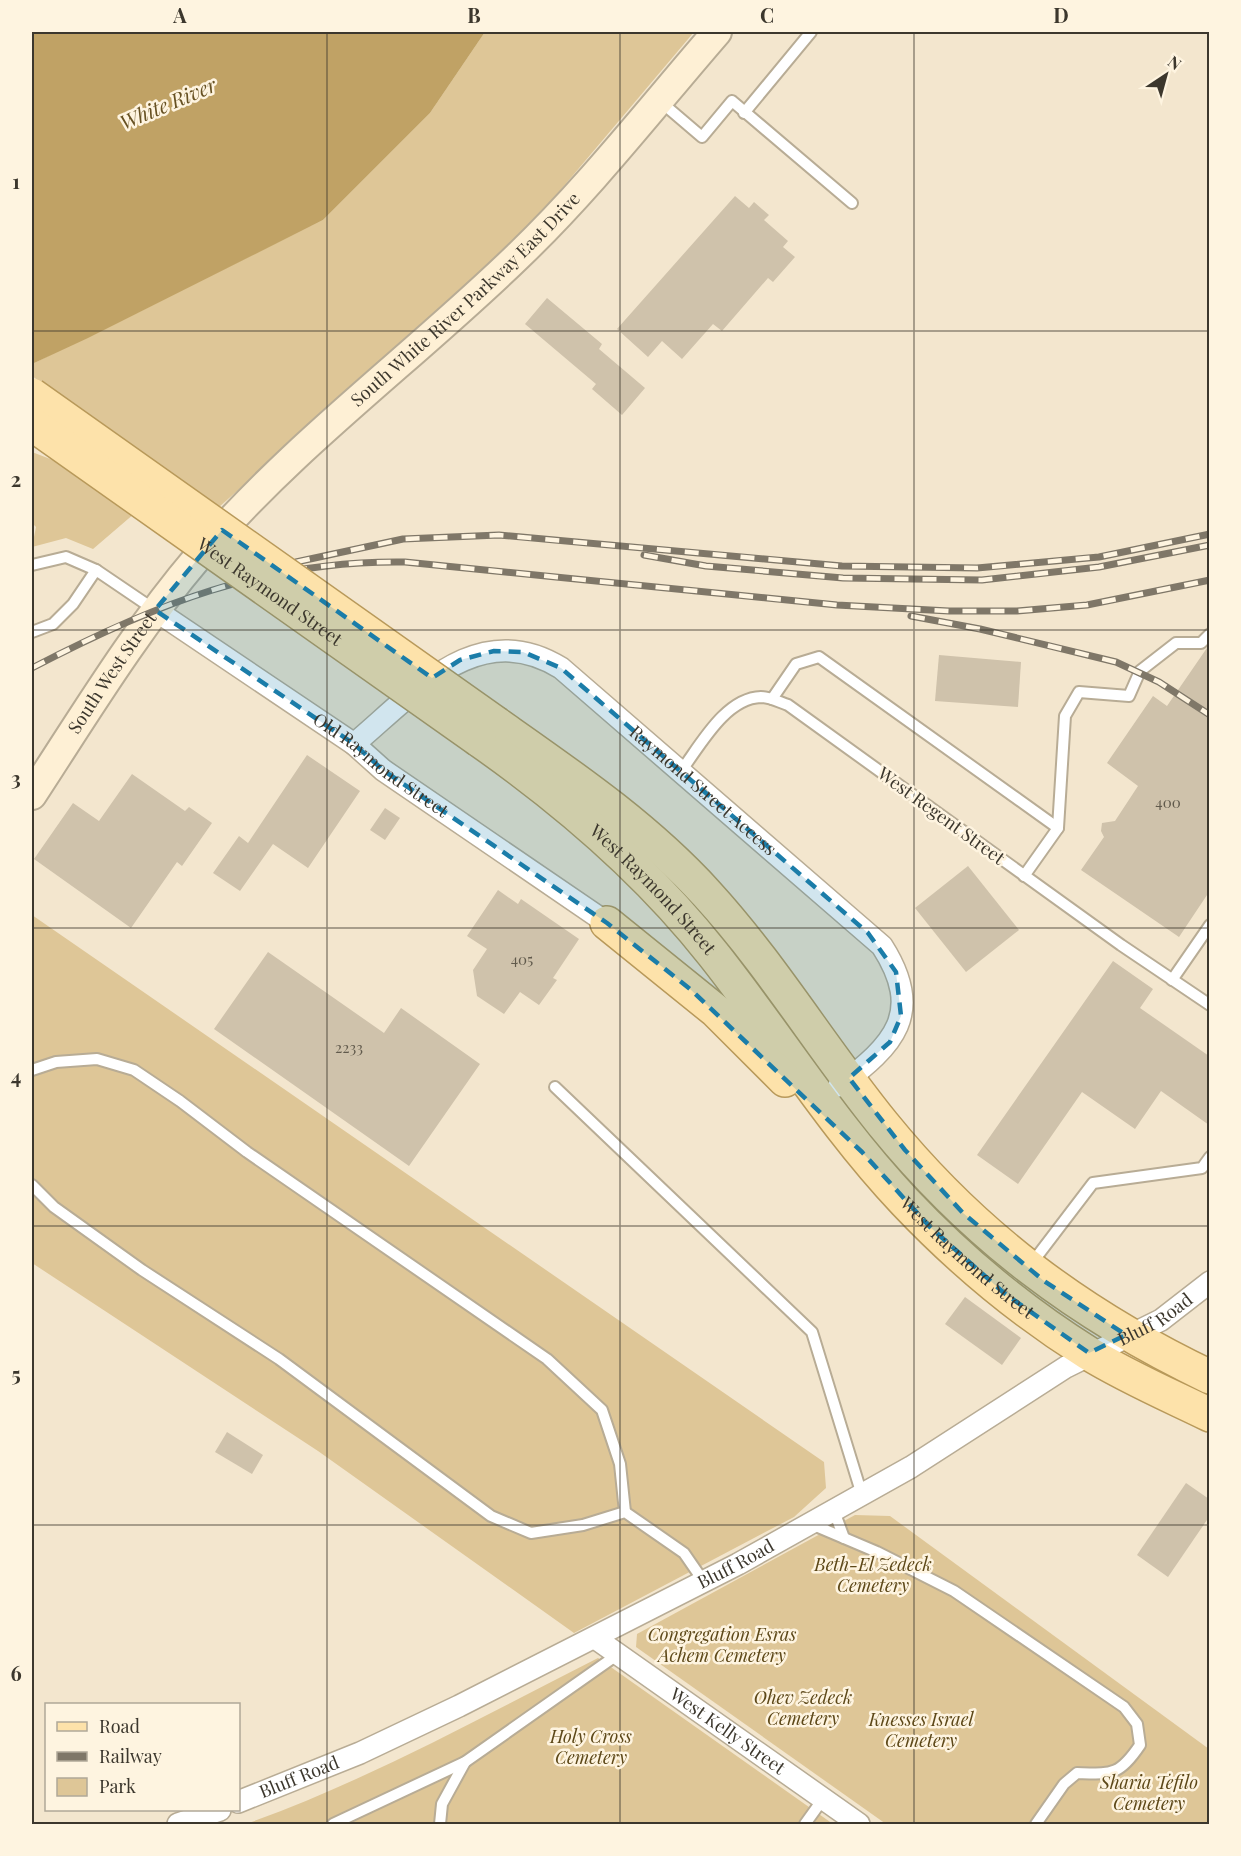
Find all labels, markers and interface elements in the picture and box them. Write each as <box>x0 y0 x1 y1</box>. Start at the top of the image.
text: A <box>172 1 187 28</box>
text: B <box>467 1 481 28</box>
text: C <box>760 1 774 28</box>
text: D <box>1053 1 1069 28</box>
north arrow <box>1136 45 1196 105</box>
text: N <box>1164 51 1186 75</box>
water label: White River <box>115 70 221 135</box>
text: 1 <box>12 167 20 194</box>
street label: South White River Parkway East Drive <box>345 187 585 411</box>
text: 2 <box>11 465 21 492</box>
street label: West Raymond Street <box>192 531 348 651</box>
street label: South West Street <box>62 606 162 738</box>
street label: Old Raymond Street <box>309 707 454 823</box>
street label: Raymond Street Access <box>625 720 782 860</box>
street label: West Regent Street <box>872 760 1010 870</box>
text: 3 <box>11 764 21 791</box>
house number: 400 <box>1155 792 1181 812</box>
street label: West Raymond Street <box>584 818 722 960</box>
house number: 405 <box>511 949 533 969</box>
house number: 2233 <box>335 1037 363 1057</box>
text: 4 <box>11 1062 21 1089</box>
street label: West Raymond Street <box>895 1191 1040 1324</box>
street label: Bluff Road <box>1113 1287 1197 1351</box>
text: 5 <box>11 1360 21 1387</box>
street label: Bluff Road <box>693 1533 779 1594</box>
park label: Beth-El Zedeck Cemetery <box>813 1552 932 1597</box>
park label: Congregation Esras Achem Cemetery <box>648 1622 796 1667</box>
text: 6 <box>10 1659 22 1686</box>
street label: West Kelly Street <box>665 1681 791 1780</box>
park label: Ohev Zedeck Cemetery <box>754 1685 852 1730</box>
legend <box>45 1703 240 1811</box>
park label: Knesses Israel Cemetery <box>868 1707 974 1752</box>
text: Road <box>99 1714 140 1738</box>
park label: Holy Cross Cemetery <box>549 1724 632 1769</box>
text: Railway <box>99 1744 162 1768</box>
street label: Bluff Road <box>255 1750 343 1803</box>
park label: Sharia Tefilo Cemetery <box>1099 1770 1198 1815</box>
text: Park <box>99 1774 136 1798</box>

